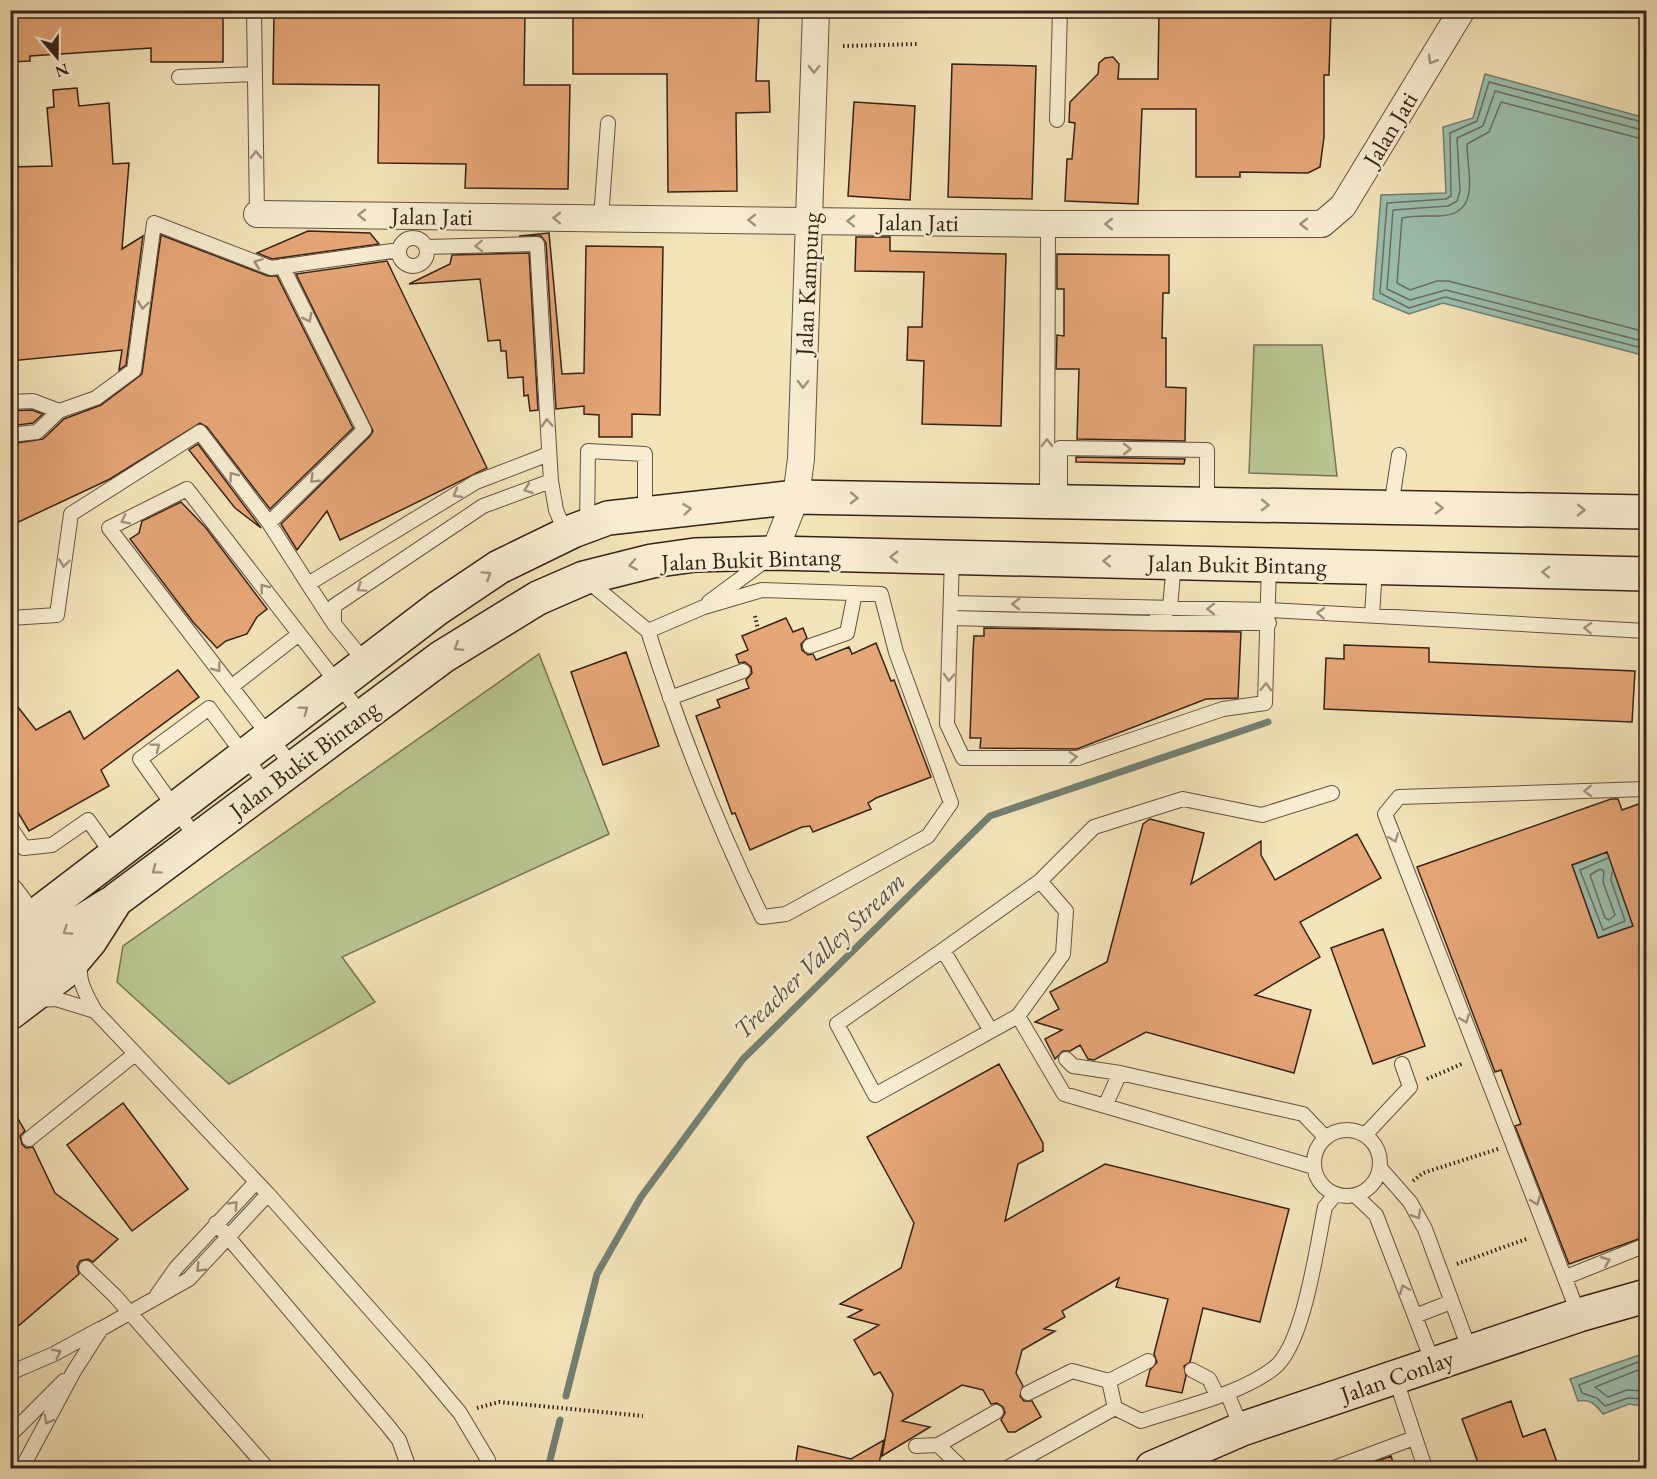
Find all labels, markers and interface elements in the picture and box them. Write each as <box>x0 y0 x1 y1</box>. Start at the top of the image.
north arrow <box>27 27 87 87</box>
one-way arrow <box>1427 54 1439 64</box>
text: N <box>52 59 72 83</box>
one-way arrow <box>808 64 820 73</box>
street label: Jalan Jati <box>1355 86 1424 174</box>
one-way arrow <box>250 151 262 160</box>
street label: Jalan Jati <box>389 200 473 232</box>
street label: Jalan Jati <box>875 206 959 238</box>
one-way arrow <box>357 209 366 221</box>
street label: Jalan Kampung <box>788 211 826 358</box>
one-way arrow <box>552 212 561 224</box>
one-way arrow <box>747 214 756 226</box>
one-way arrow <box>847 215 856 228</box>
one-way arrow <box>1105 218 1114 230</box>
one-way arrow <box>1300 218 1309 230</box>
one-way arrow <box>475 240 484 252</box>
one-way arrow <box>253 258 264 270</box>
one-way arrow <box>137 301 149 310</box>
one-way arrow <box>301 312 313 323</box>
one-way arrow <box>797 380 809 389</box>
one-way arrow <box>541 418 554 427</box>
one-way arrow <box>1041 439 1053 448</box>
one-way arrow <box>1123 443 1132 455</box>
one-way arrow <box>230 472 241 483</box>
one-way arrow <box>310 472 320 483</box>
one-way arrow <box>523 482 534 495</box>
one-way arrow <box>453 486 463 498</box>
one-way arrow <box>850 492 859 504</box>
one-way arrow <box>1261 499 1270 512</box>
one-way arrow <box>1434 502 1443 514</box>
one-way arrow <box>683 503 692 516</box>
one-way arrow <box>1576 504 1585 517</box>
one-way arrow <box>120 512 131 524</box>
street label: Jalan Bukit Bintang <box>659 540 842 578</box>
street label: Jalan Bukit Bintang <box>1145 547 1328 581</box>
one-way arrow <box>889 550 898 563</box>
one-way arrow <box>1102 555 1111 567</box>
one-way arrow <box>628 558 638 571</box>
one-way arrow <box>58 559 71 568</box>
one-way arrow <box>1542 565 1551 578</box>
one-way arrow <box>480 571 491 582</box>
one-way arrow <box>357 580 367 592</box>
one-way arrow <box>260 584 271 595</box>
one-way arrow <box>1011 598 1020 610</box>
one-way arrow <box>1206 602 1215 615</box>
one-way arrow <box>1316 606 1325 619</box>
one-way arrow <box>1584 622 1593 635</box>
one-way arrow <box>454 640 464 652</box>
one-way arrow <box>209 662 220 673</box>
one-way arrow <box>942 672 955 681</box>
one-way arrow <box>1259 683 1272 692</box>
street label: Jalan Bukit Bintang <box>221 692 385 827</box>
one-way arrow <box>297 707 308 718</box>
one-way arrow <box>150 744 161 755</box>
one-way arrow <box>1069 751 1078 764</box>
one-way arrow <box>1584 785 1593 797</box>
one-way arrow <box>1387 831 1399 842</box>
one-way arrow <box>152 862 163 873</box>
water label: Treacher Valley Stream <box>726 864 912 1046</box>
one-way arrow <box>62 924 73 935</box>
one-way arrow <box>1458 1013 1470 1024</box>
one-way arrow <box>1529 1194 1541 1205</box>
one-way arrow <box>227 1201 238 1211</box>
one-way arrow <box>1410 1208 1421 1219</box>
one-way arrow <box>1600 1256 1611 1268</box>
one-way arrow <box>196 1261 207 1271</box>
one-way arrow <box>1399 1284 1411 1295</box>
street label: Jalan Conlay <box>1334 1342 1458 1410</box>
one-way arrow <box>50 1348 61 1360</box>
one-way arrow <box>44 1413 55 1424</box>

